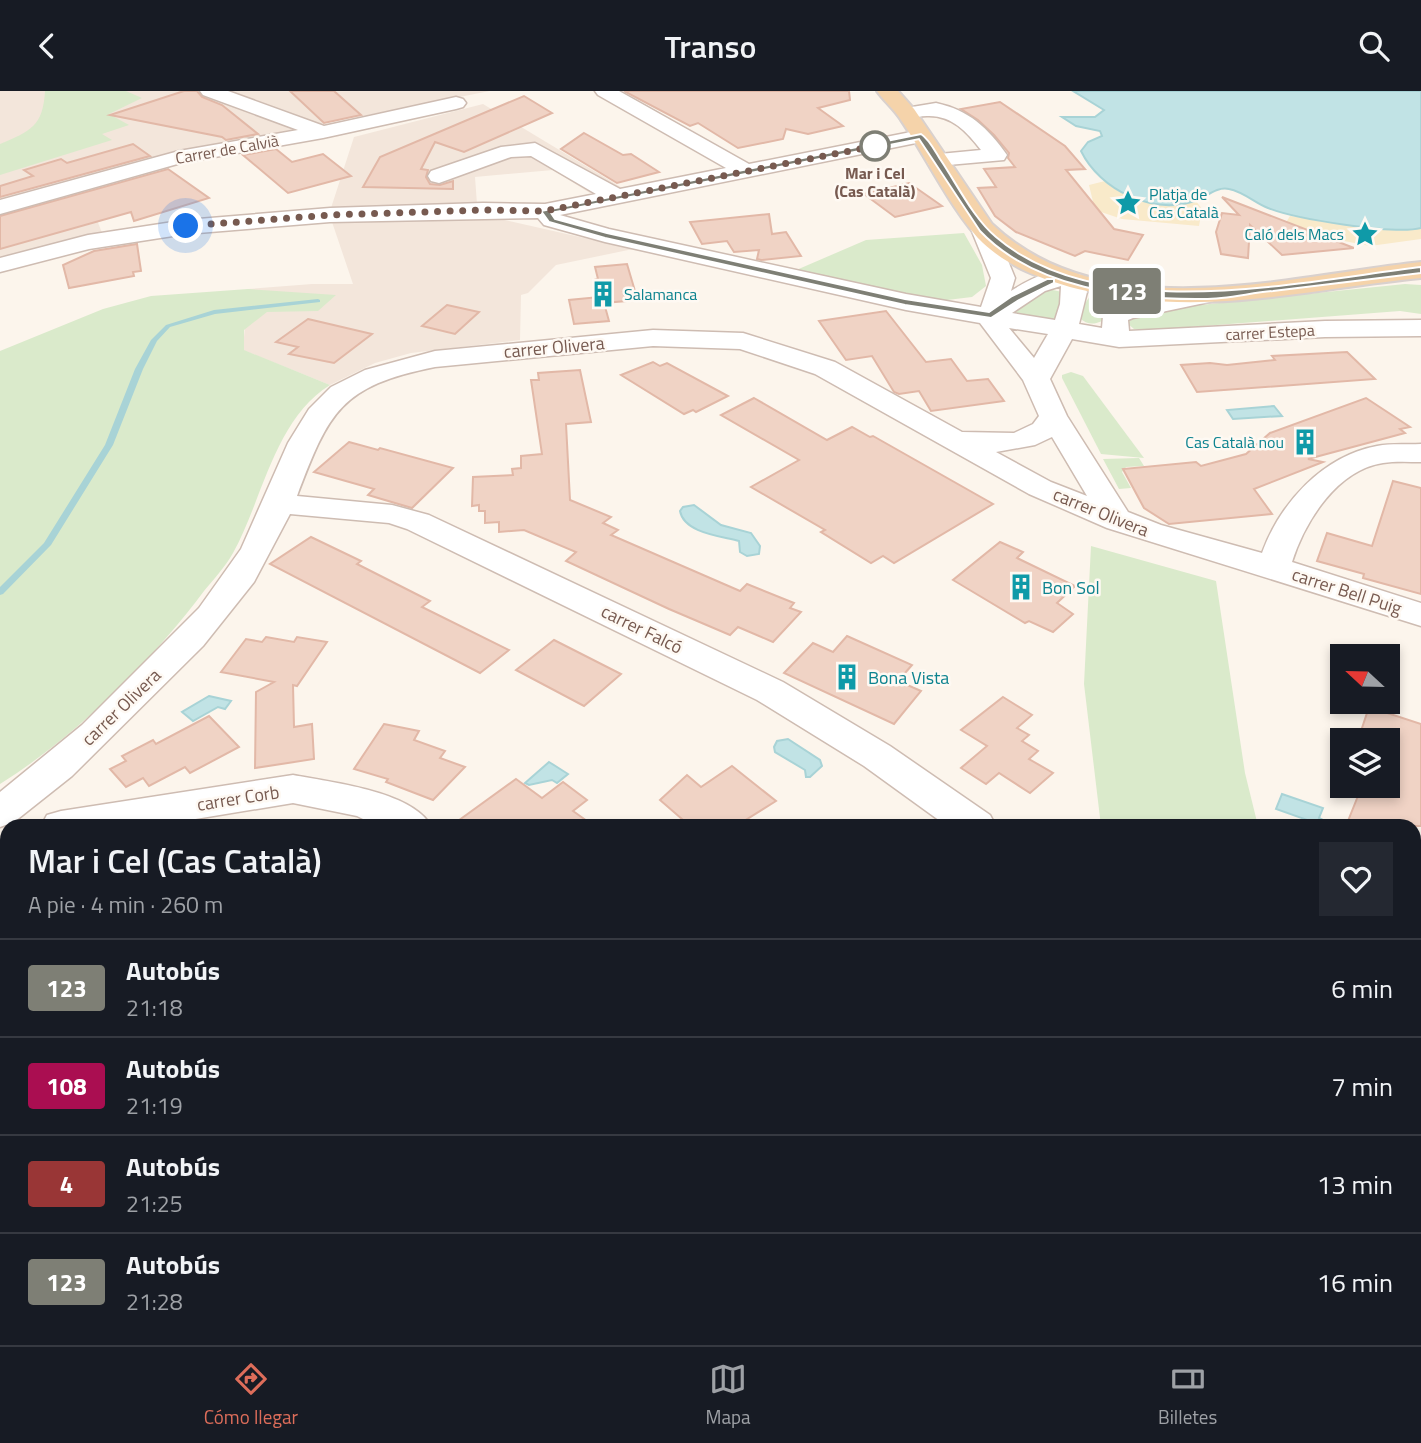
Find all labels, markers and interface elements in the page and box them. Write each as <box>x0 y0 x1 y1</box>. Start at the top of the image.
text: Transo <box>665 22 756 70</box>
icon: back <box>28 27 66 65</box>
icon: search <box>1355 27 1393 65</box>
street label: Carrer de Calvià <box>173 128 281 170</box>
marker: Mar i Cel (Cas Català) <box>860 131 890 161</box>
place label: Mar i Cel (Cas Català) <box>835 161 916 203</box>
place label: Platja de Cas Català <box>1149 182 1219 224</box>
place icon: Platja de Cas Català <box>1113 188 1143 218</box>
your location <box>168 208 203 243</box>
place icon: Caló dels Macs <box>1350 219 1380 249</box>
place label: Caló dels Macs <box>1245 222 1344 246</box>
line badge: 123 <box>1087 268 1167 314</box>
text: 123 <box>1107 273 1147 309</box>
building icon: Salamanca <box>588 279 618 309</box>
place label: Salamanca <box>624 282 697 306</box>
street label: carrer Estepa <box>1225 318 1315 346</box>
street label: carrer Olivera <box>502 329 606 365</box>
building icon: Cas Català nou <box>1290 427 1320 457</box>
place label: Cas Català nou <box>1185 430 1284 454</box>
street label: carrer Olivera <box>1049 481 1153 543</box>
street label: carrer Bell Puig <box>1288 560 1406 622</box>
building icon: Bon Sol <box>1006 572 1036 602</box>
place label: Bon Sol <box>1042 574 1100 601</box>
street label: carrer Falcó <box>597 598 687 660</box>
north arrow <box>1330 644 1400 714</box>
map controls <box>1330 644 1400 798</box>
street label: carrer Olivera <box>75 662 167 752</box>
building icon: Bona Vista <box>832 662 862 692</box>
place label: Bona Vista <box>868 664 949 691</box>
button: layers <box>1330 728 1400 798</box>
street label: carrer Corb <box>195 778 281 818</box>
text: Mar i Cel (Cas Català) <box>28 836 322 886</box>
button: heart <box>1319 842 1393 916</box>
text: A pie · 4 min · 260 m <box>28 887 223 922</box>
text: Autobús <box>126 951 220 990</box>
text: 6 min <box>1331 969 1393 1008</box>
text: 123 <box>46 970 87 1006</box>
text: 21:18 <box>126 990 183 1025</box>
text: Autobús <box>126 1049 220 1088</box>
text: 7 min <box>1331 1067 1393 1106</box>
text: 108 <box>46 1068 87 1104</box>
text: 21:19 <box>126 1088 183 1123</box>
text: Autobús <box>126 1147 220 1186</box>
text: 13 min <box>1317 1165 1393 1204</box>
text: 4 <box>60 1166 73 1202</box>
text: 21:25 <box>126 1186 183 1221</box>
text: Autobús <box>126 1245 220 1284</box>
text: 16 min <box>1317 1263 1393 1302</box>
text: 123 <box>46 1264 87 1300</box>
text: 21:28 <box>126 1284 183 1319</box>
tab: Cómo llegar <box>204 1360 298 1431</box>
tab: Mapa <box>706 1360 751 1431</box>
tab: Billetes <box>1158 1360 1217 1431</box>

